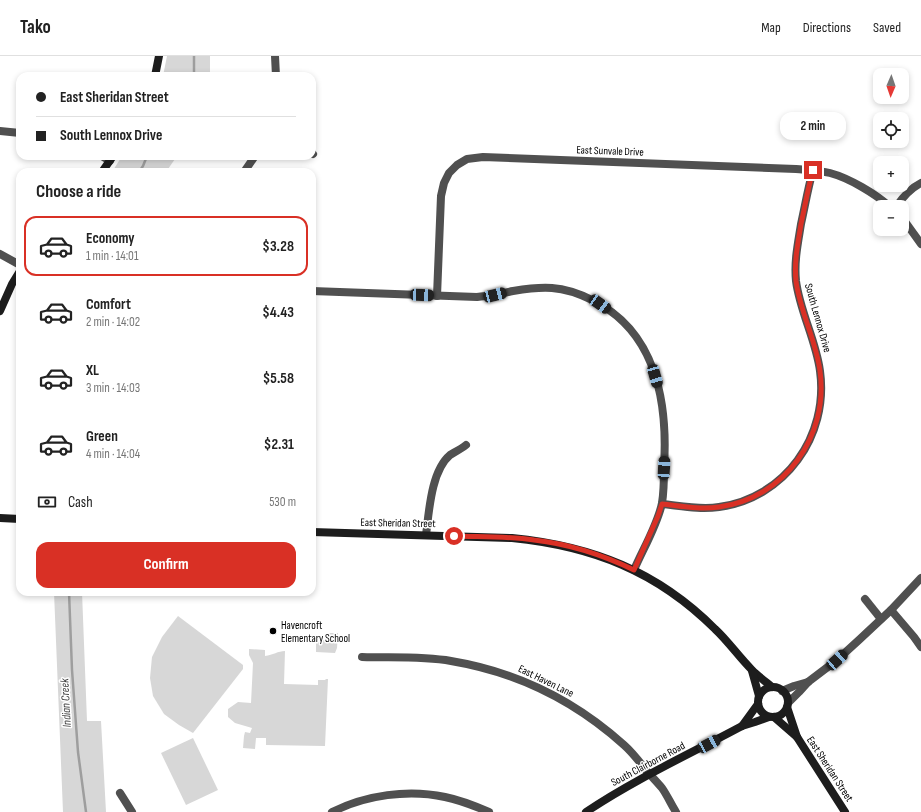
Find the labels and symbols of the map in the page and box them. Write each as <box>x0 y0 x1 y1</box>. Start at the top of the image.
north arrow <box>873 68 909 104</box>
callout: 2 min <box>780 112 846 140</box>
street label: East Sunvale Drive <box>576 143 644 159</box>
route end <box>804 161 822 179</box>
street label: South Lennox Drive <box>802 282 834 354</box>
car <box>482 286 508 304</box>
car <box>410 289 434 301</box>
car <box>587 292 613 316</box>
car <box>646 363 664 389</box>
car <box>657 456 671 480</box>
street label: East Sheridan Street <box>360 516 436 530</box>
route start <box>445 527 463 545</box>
place label: Havencroft Elementary School <box>281 619 350 645</box>
marker: Havencroft Elementary School <box>268 626 278 636</box>
car <box>824 648 850 672</box>
street label: East Haven Lane <box>516 662 576 700</box>
water label: Indian Creek <box>57 678 75 728</box>
car <box>696 733 722 755</box>
street label: East Sheridan Street <box>804 734 856 805</box>
street label: South Clairborne Road <box>609 739 688 789</box>

